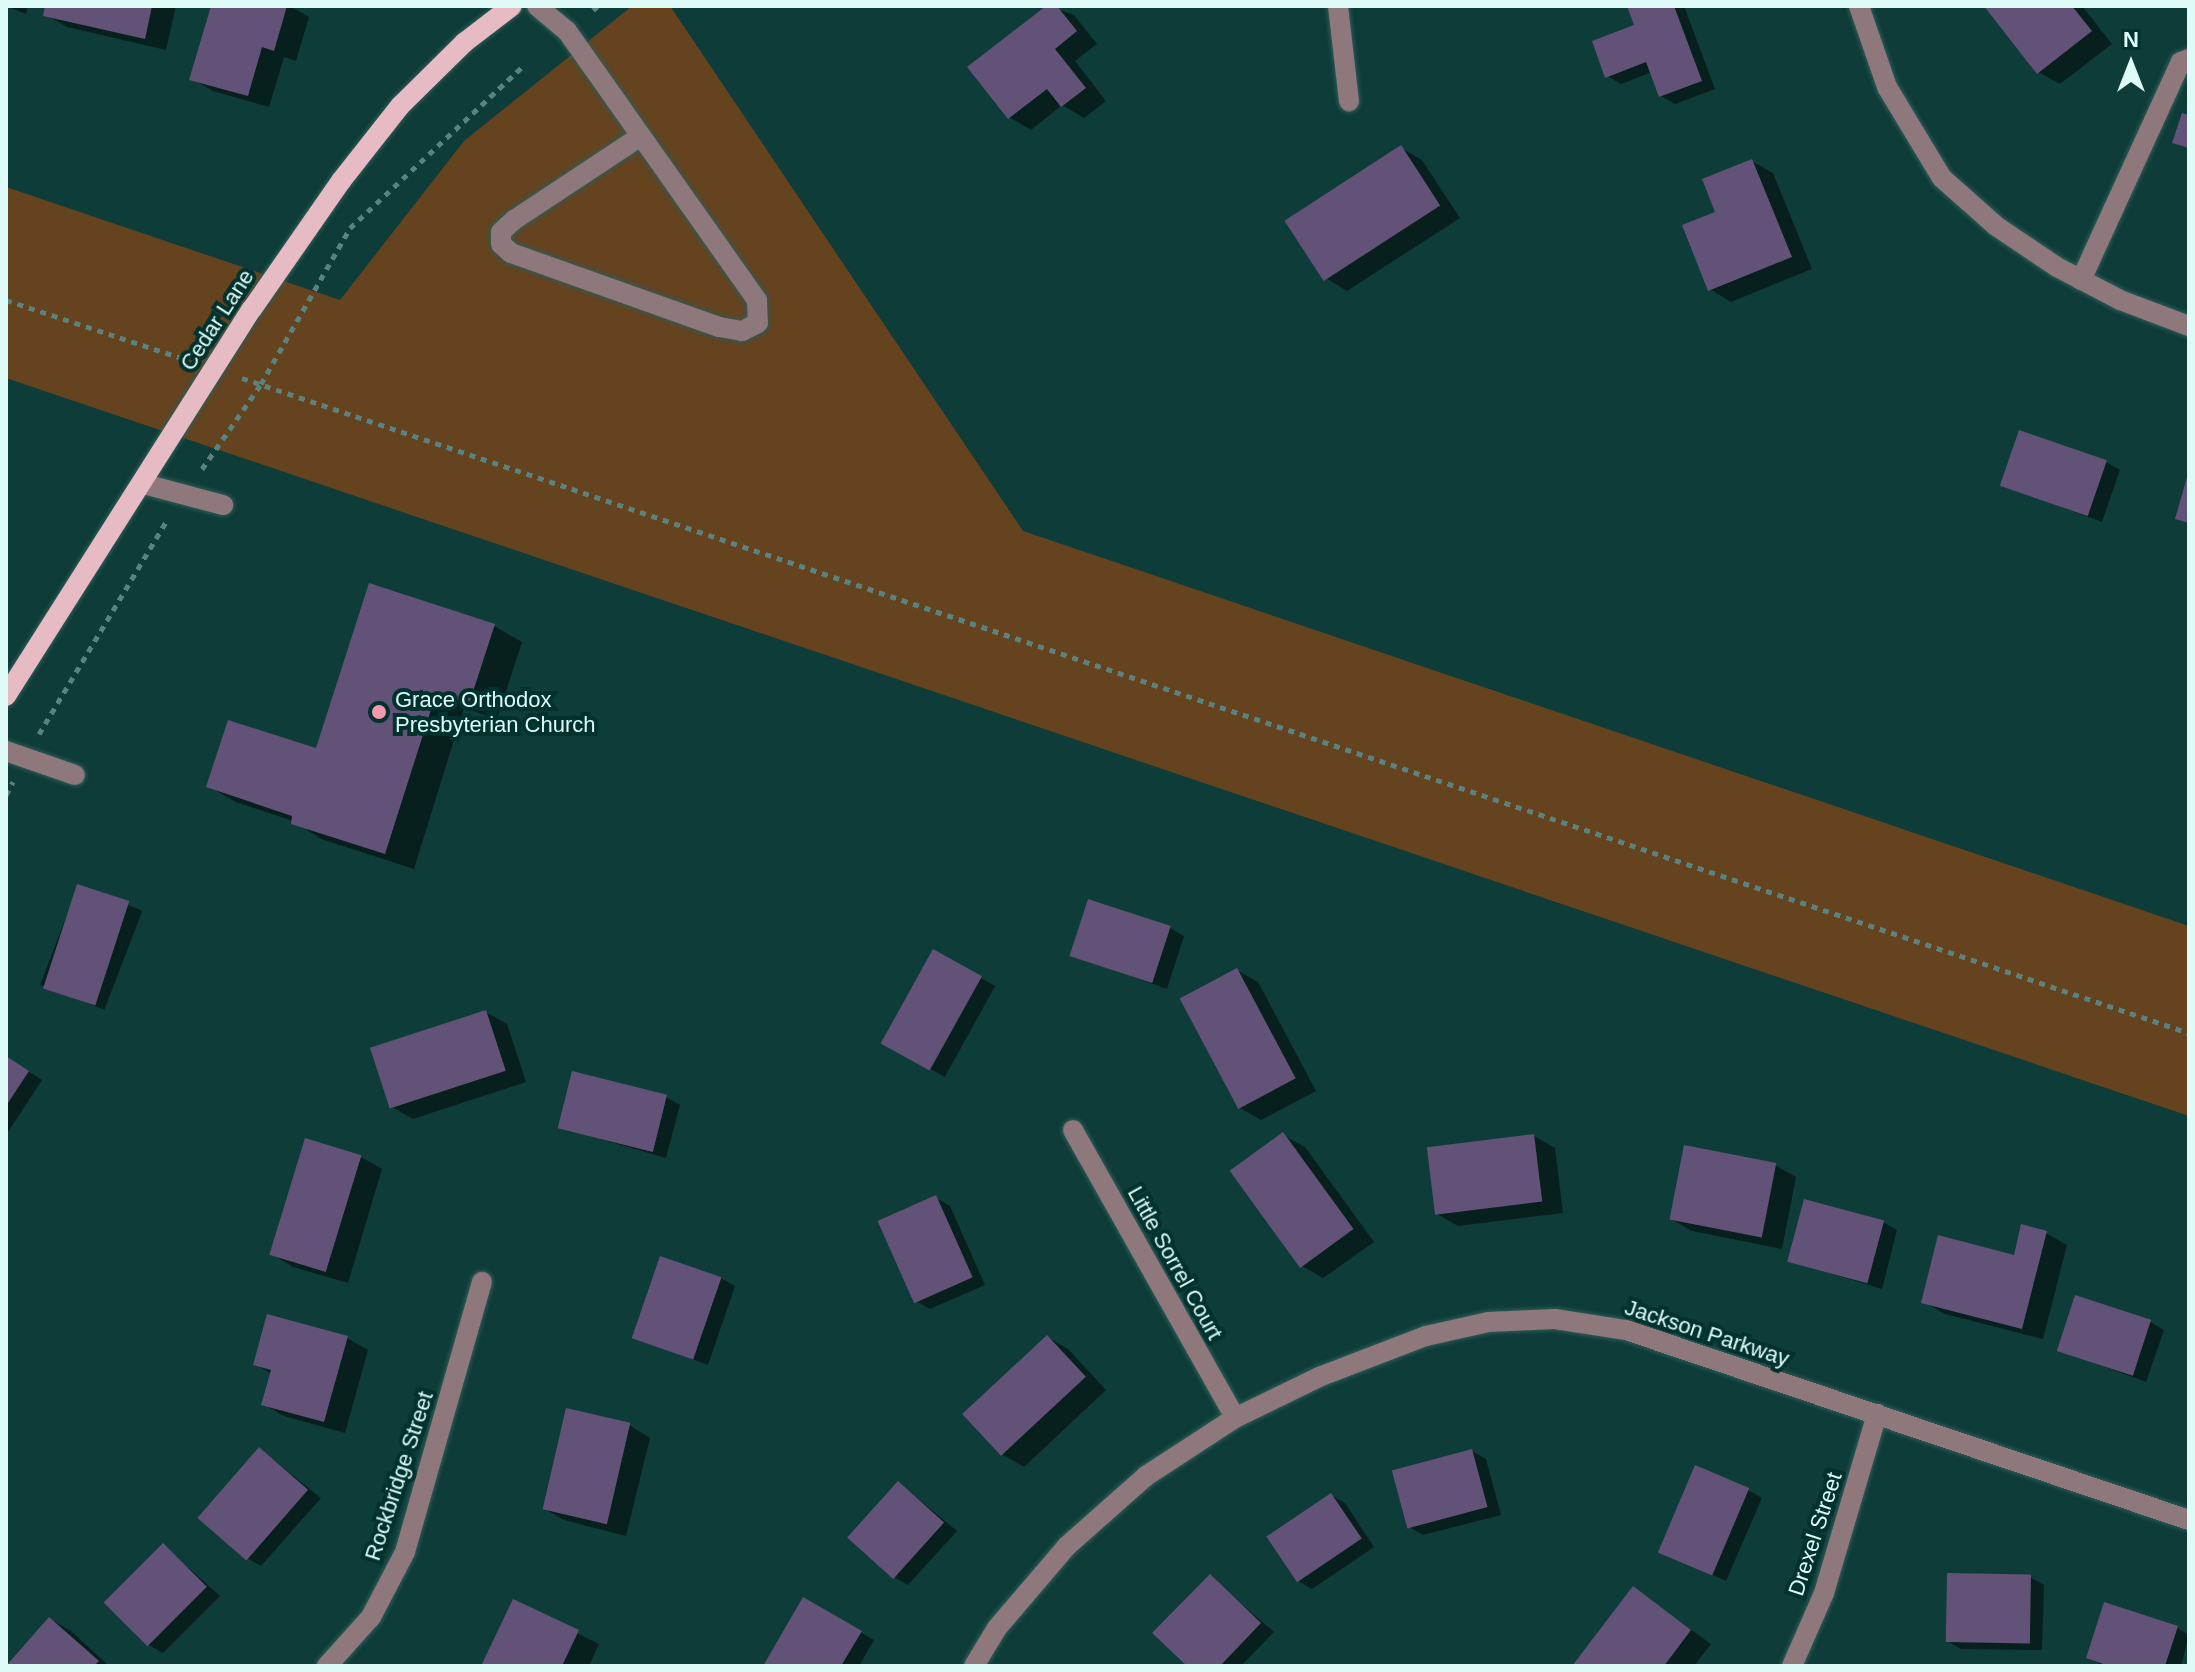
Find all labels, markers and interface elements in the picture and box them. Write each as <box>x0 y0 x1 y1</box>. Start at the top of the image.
north arrow <box>2091 24 2171 104</box>
text: N <box>2123 27 2139 52</box>
street label: Cedar Lane <box>175 265 259 375</box>
place label: Grace Orthodox Presbyterian Church <box>395 686 596 738</box>
marker: Grace Orthodox Presbyterian Church <box>370 703 388 721</box>
street label: Little Sorrel Court <box>1122 1182 1228 1344</box>
street label: Jackson Parkway <box>1622 1294 1792 1372</box>
street label: Rockbridge Street <box>359 1388 439 1564</box>
street label: Drexel Street <box>1783 1469 1847 1599</box>

